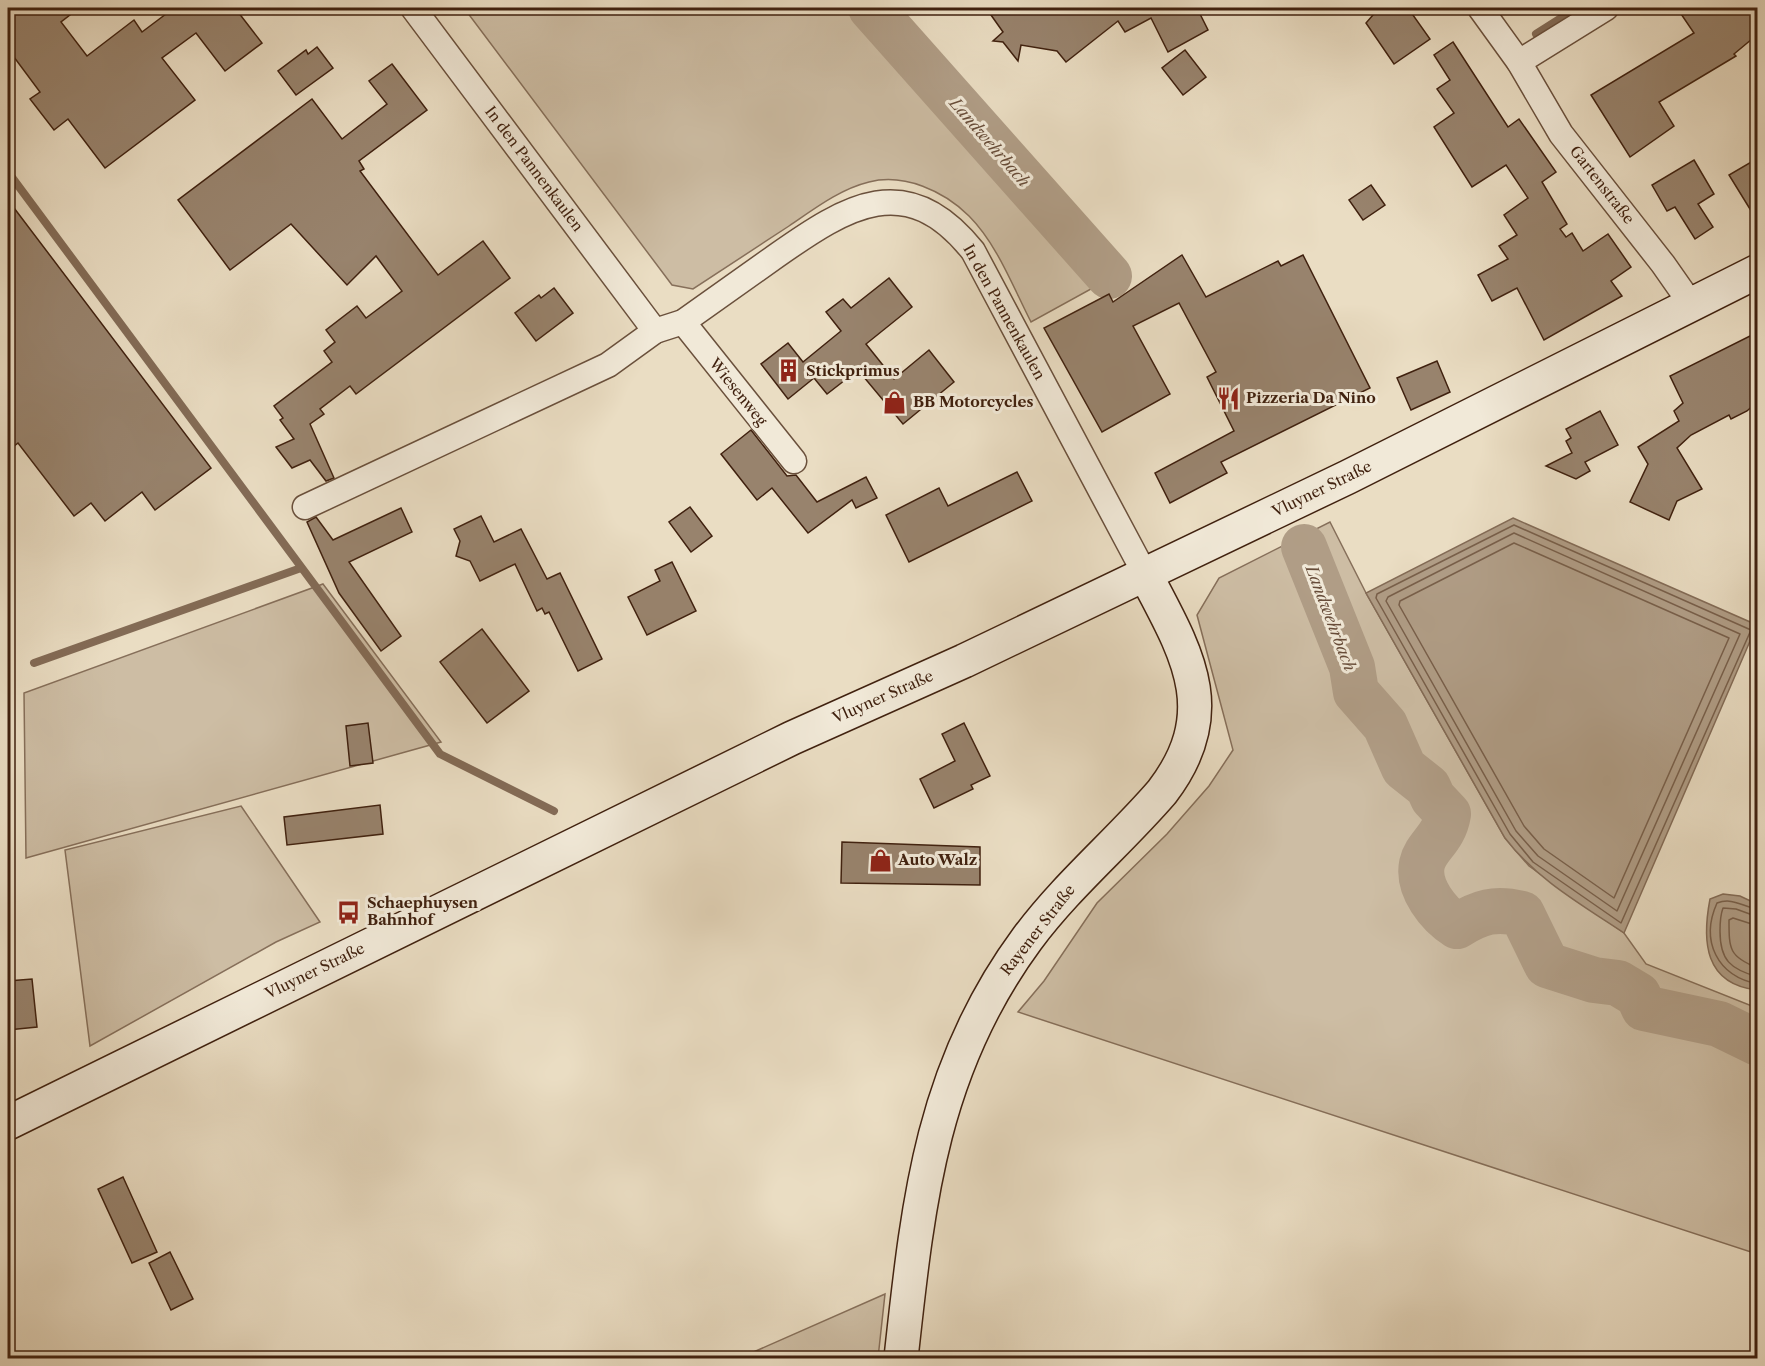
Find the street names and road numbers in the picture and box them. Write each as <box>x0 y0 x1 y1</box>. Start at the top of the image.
street label: In den Pannenkaulen <box>481 102 588 236</box>
street label: Gartenstraße <box>1566 142 1639 228</box>
street label: In den Pannenkaulen <box>959 241 1050 383</box>
street label: Wiesenweg <box>705 353 772 429</box>
street label: Vluyner Straße <box>1268 456 1375 521</box>
street label: Vluyner Straße <box>829 666 936 728</box>
street label: Rayener Straße <box>996 881 1079 979</box>
street label: Vluyner Straße <box>261 938 368 1003</box>

